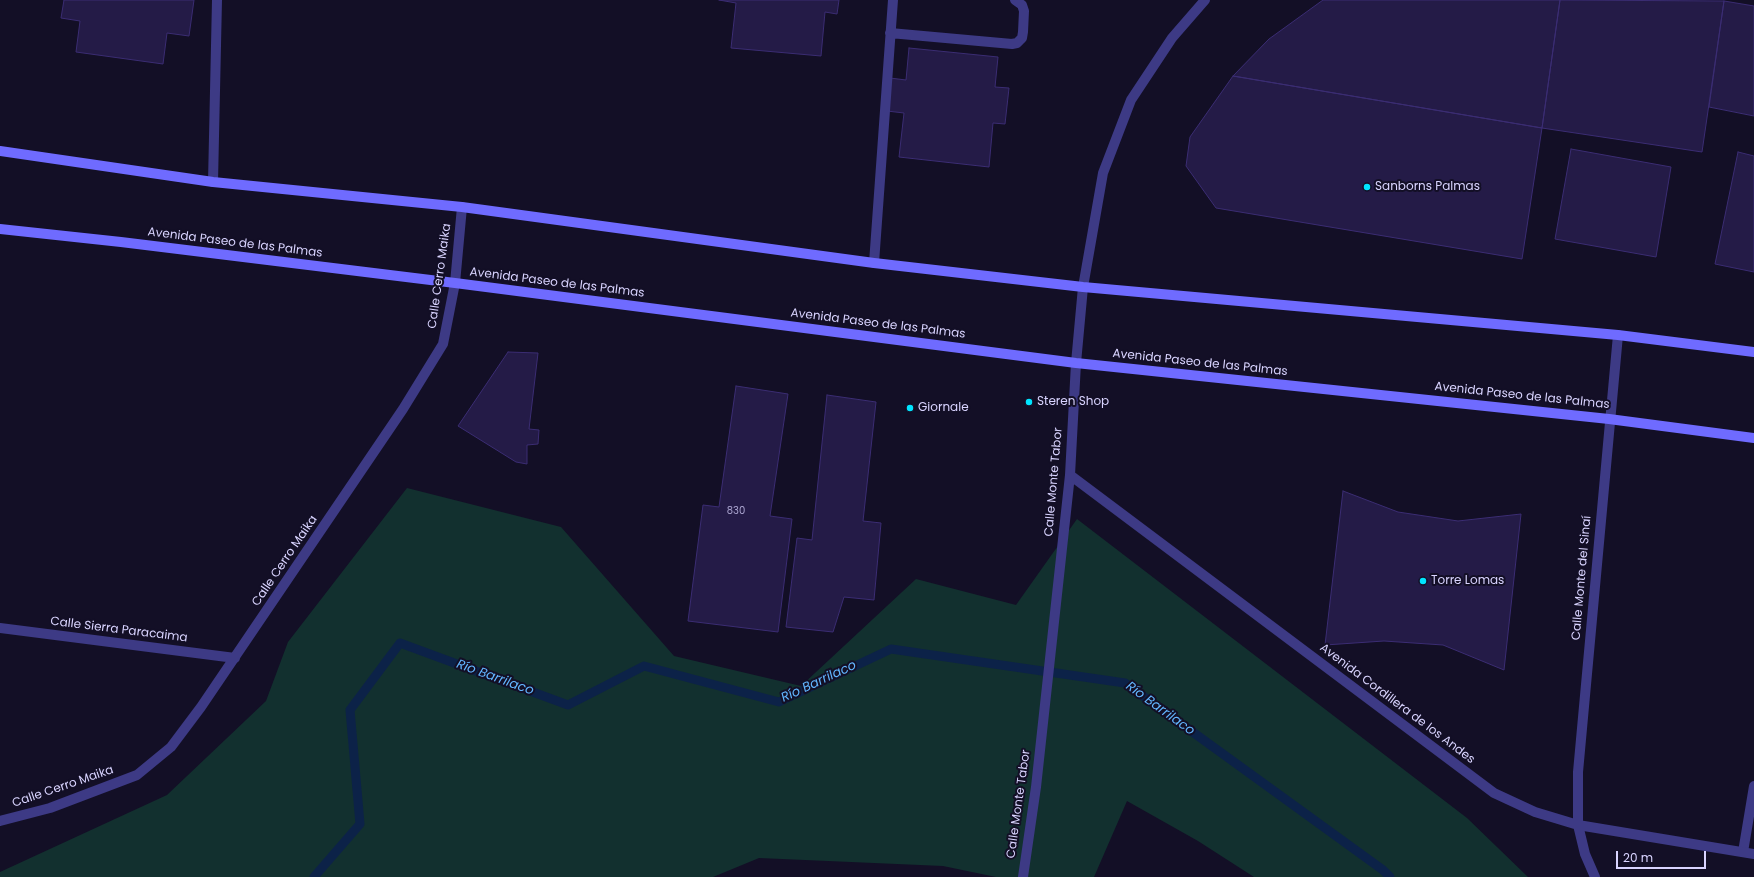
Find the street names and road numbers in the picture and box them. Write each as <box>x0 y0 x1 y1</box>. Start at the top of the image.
street label: Calle Cerro Maika <box>425 222 455 330</box>
street label: Avenida Paseo de las Palmas <box>147 225 323 261</box>
street label: Avenida Paseo de las Palmas <box>469 265 645 301</box>
street label: Avenida Paseo de las Palmas <box>790 306 966 342</box>
street label: Avenida Paseo de las Palmas <box>1112 347 1288 379</box>
street label: Avenida Paseo de las Palmas <box>1434 380 1610 412</box>
street label: Calle Monte Tabor <box>1042 427 1066 537</box>
street label: Calle Cerro Maika <box>249 513 321 609</box>
street label: Calle Monte del Sinaí <box>1569 515 1595 641</box>
street label: Calle Sierra Paracaima <box>50 614 188 646</box>
street label: Avenida Cordillera de los Andes <box>1317 641 1477 767</box>
street label: Calle Monte Tabor <box>1004 749 1034 859</box>
street label: Calle Cerro Maika <box>10 763 116 811</box>

